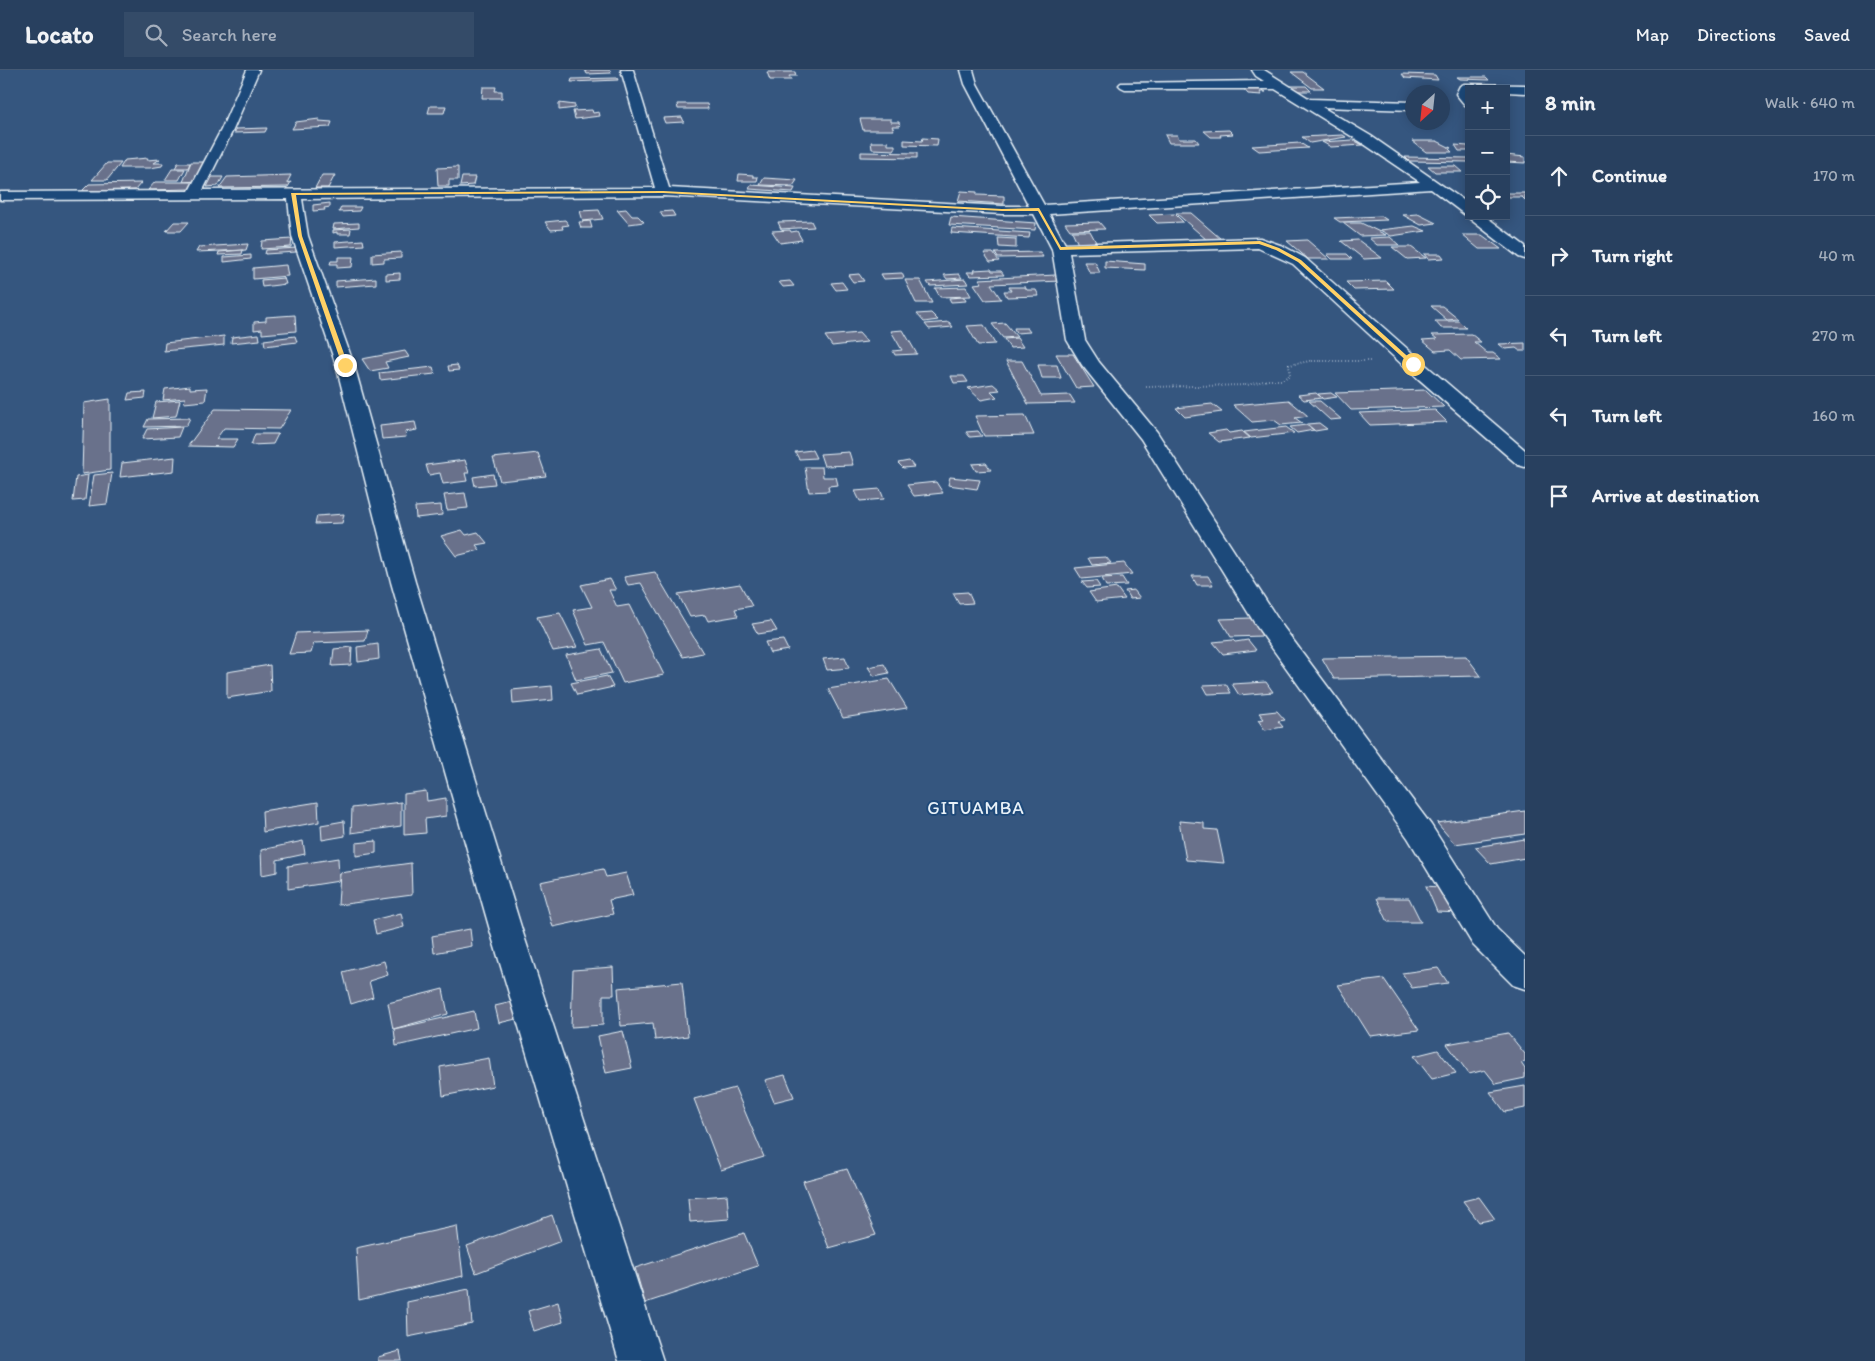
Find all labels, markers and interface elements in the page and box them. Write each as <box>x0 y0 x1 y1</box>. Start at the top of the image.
search box <box>124 12 474 57</box>
text: Locato <box>25 20 94 49</box>
icon: search <box>142 21 170 49</box>
text: Search here <box>182 23 277 46</box>
text: Map <box>1636 24 1669 46</box>
text: Directions <box>1697 24 1776 46</box>
text: Saved <box>1804 24 1850 46</box>
north arrow <box>1405 85 1450 130</box>
map controls <box>1465 85 1510 220</box>
button: + <box>1465 85 1510 130</box>
text: 8 min <box>1545 90 1595 115</box>
text: Walk · 640 m <box>1765 93 1855 112</box>
button: − <box>1465 130 1510 175</box>
icon: ahead <box>1545 162 1573 190</box>
text: Continue <box>1592 164 1667 187</box>
text: 170 m <box>1813 166 1855 185</box>
button: locate <box>1465 175 1510 220</box>
icon: right <box>1545 242 1573 270</box>
text: Turn right <box>1592 244 1673 267</box>
text: 40 m <box>1818 246 1855 265</box>
icon: left <box>1545 322 1573 350</box>
text: Turn left <box>1592 324 1662 347</box>
text: 270 m <box>1812 326 1855 345</box>
route start <box>1402 353 1425 376</box>
route end <box>334 354 357 377</box>
icon: left <box>1545 402 1573 430</box>
text: Turn left <box>1592 404 1662 427</box>
text: 160 m <box>1812 406 1855 425</box>
icon: arrive <box>1545 482 1573 510</box>
text: Arrive at destination <box>1592 484 1759 507</box>
district label: GITUAMBA <box>927 797 1025 819</box>

